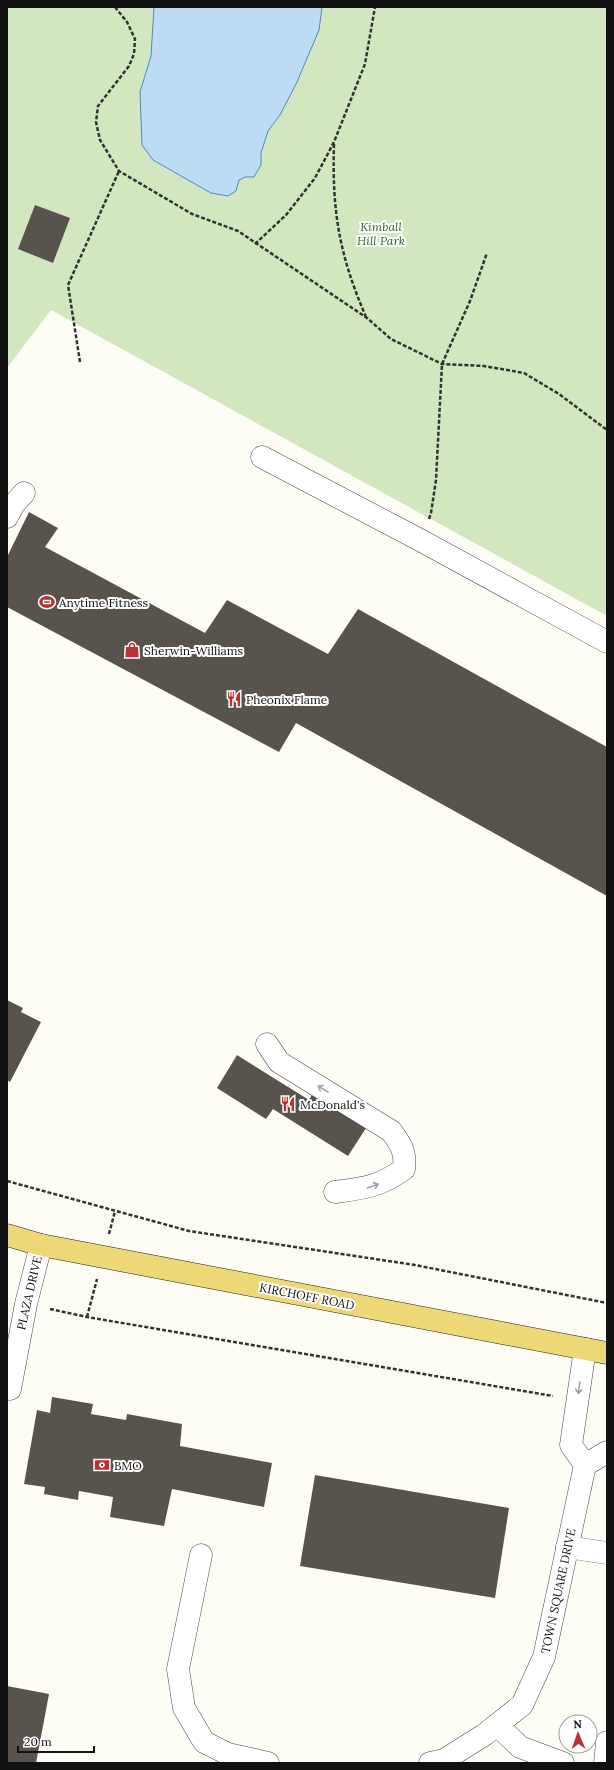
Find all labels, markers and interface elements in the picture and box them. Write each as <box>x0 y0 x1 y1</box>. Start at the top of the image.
park label: Kimball Hill Park <box>357 219 405 248</box>
sports icon: Anytime Fitness <box>38 593 56 611</box>
place label: Anytime Fitness <box>58 595 149 610</box>
shop icon: Sherwin-Williams <box>123 641 141 659</box>
place label: Sherwin-Williams <box>144 643 243 658</box>
restaurant icon: Pheonix Flame <box>225 690 243 708</box>
place label: Pheonix Flame <box>246 692 328 707</box>
one-way arrow <box>317 1084 329 1092</box>
restaurant icon: McDonald's <box>279 1095 297 1113</box>
place label: McDonald's <box>300 1097 365 1112</box>
one-way arrow <box>367 1181 379 1189</box>
street label: PLAZA DRIVE <box>13 1254 45 1332</box>
street label: KIRCHOFF ROAD <box>258 1279 356 1313</box>
one-way arrow <box>575 1381 583 1394</box>
bank icon: BMO <box>93 1456 111 1474</box>
place label: BMO <box>114 1458 142 1473</box>
street label: TOWN SQUARE DRIVE <box>537 1527 579 1655</box>
north arrow <box>558 1714 598 1754</box>
text: N <box>573 1717 583 1731</box>
scale bar <box>18 1728 94 1754</box>
text: 20 m <box>24 1734 52 1749</box>

